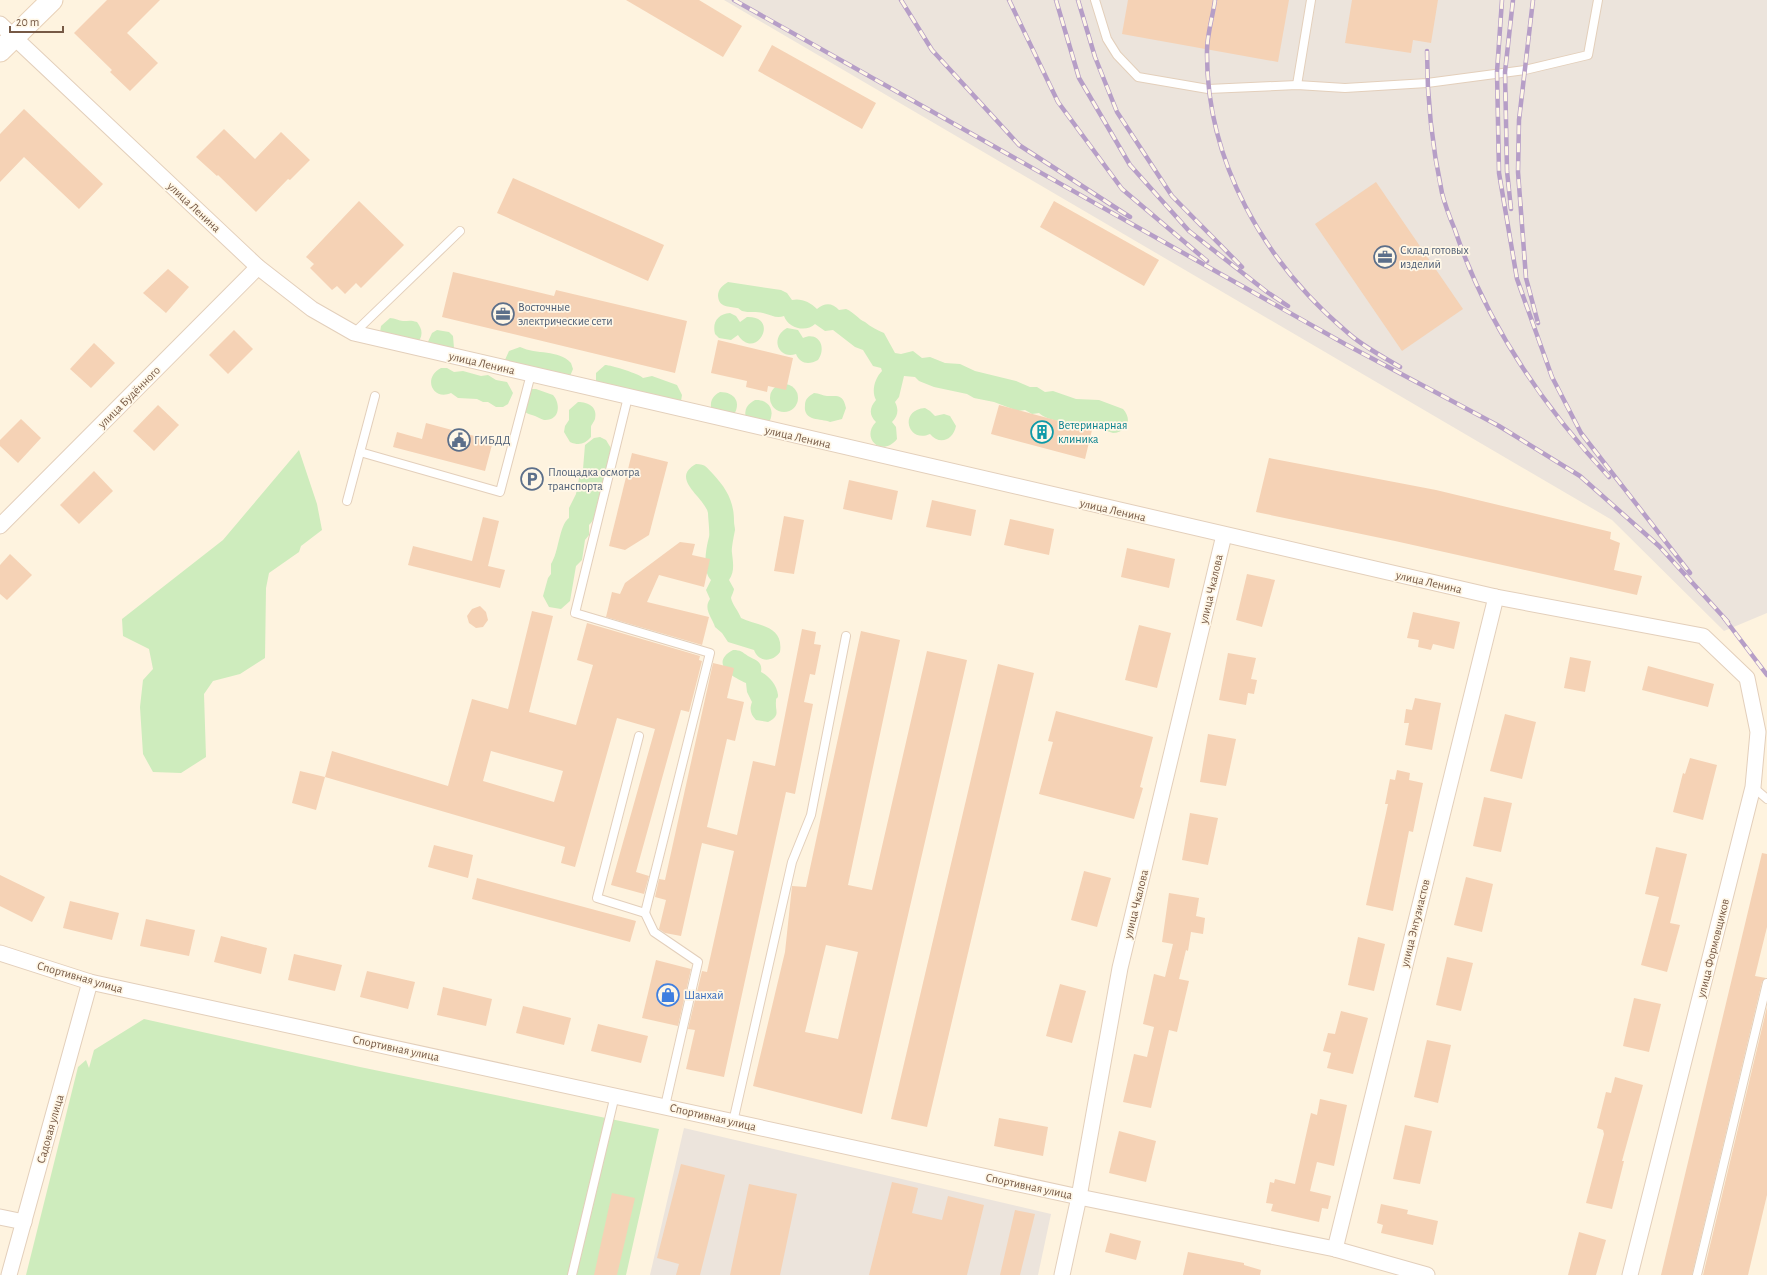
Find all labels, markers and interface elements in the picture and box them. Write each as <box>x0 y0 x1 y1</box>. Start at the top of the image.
scale bar <box>10 8 63 34</box>
text: 20 m <box>16 16 39 28</box>
street label: улица Ленина <box>164 179 223 235</box>
office icon: Склад готовых изделий <box>1372 244 1398 270</box>
place label: Склад готовых изделий <box>1400 244 1469 270</box>
office icon: Восточные электрические сети <box>490 301 516 327</box>
place label: Восточные электрические сети <box>518 301 613 327</box>
street label: улица Ленина <box>447 349 517 378</box>
street label: улица Будённого <box>95 364 163 432</box>
building icon: Ветеринарная клиника <box>1029 419 1055 445</box>
place label: Ветеринарная клиника <box>1058 419 1127 445</box>
street label: улица Ленина <box>763 423 833 452</box>
public building icon: ГИБДД <box>446 427 472 453</box>
place label: ГИБДД <box>474 434 511 446</box>
parking icon: Площадка осмотра транспорта <box>519 466 545 492</box>
place label: Площадка осмотра транспорта <box>547 466 640 492</box>
street label: улица Ленина <box>1078 496 1148 525</box>
street label: улица Чкалова <box>1197 553 1226 626</box>
street label: улица Ленина <box>1394 568 1464 597</box>
street label: улица Чкалова <box>1121 868 1151 941</box>
street label: улица Энтузиастов <box>1398 877 1433 969</box>
street label: улица Формовщиков <box>1695 897 1732 1000</box>
street label: Спортивная улица <box>36 959 125 996</box>
shop icon: Шанхай <box>655 982 681 1008</box>
place label: Шанхай <box>684 989 724 1001</box>
street label: Спортивная улица <box>351 1033 441 1064</box>
street label: Садовая улица <box>34 1093 67 1165</box>
street label: Спортивная улица <box>668 1101 758 1134</box>
street label: Спортивная улица <box>984 1171 1074 1202</box>

